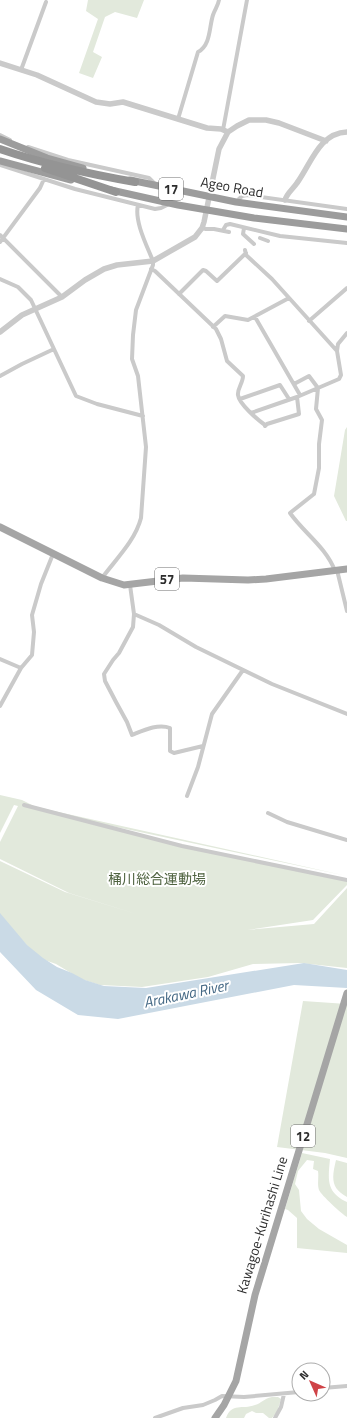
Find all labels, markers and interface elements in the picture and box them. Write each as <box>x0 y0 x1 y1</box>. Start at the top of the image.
street label: Ageo Road <box>199 171 265 202</box>
road number: 17 <box>159 178 183 200</box>
road number: 57 <box>155 568 179 590</box>
park label: 桶川総合運動場 <box>108 868 206 889</box>
water label: Arakawa River <box>142 973 232 1014</box>
road number: 12 <box>291 1125 315 1147</box>
street label: Kawagoe-Kurihashi Line <box>231 1154 292 1296</box>
north arrow <box>291 1362 331 1402</box>
text: N <box>296 1367 312 1383</box>

